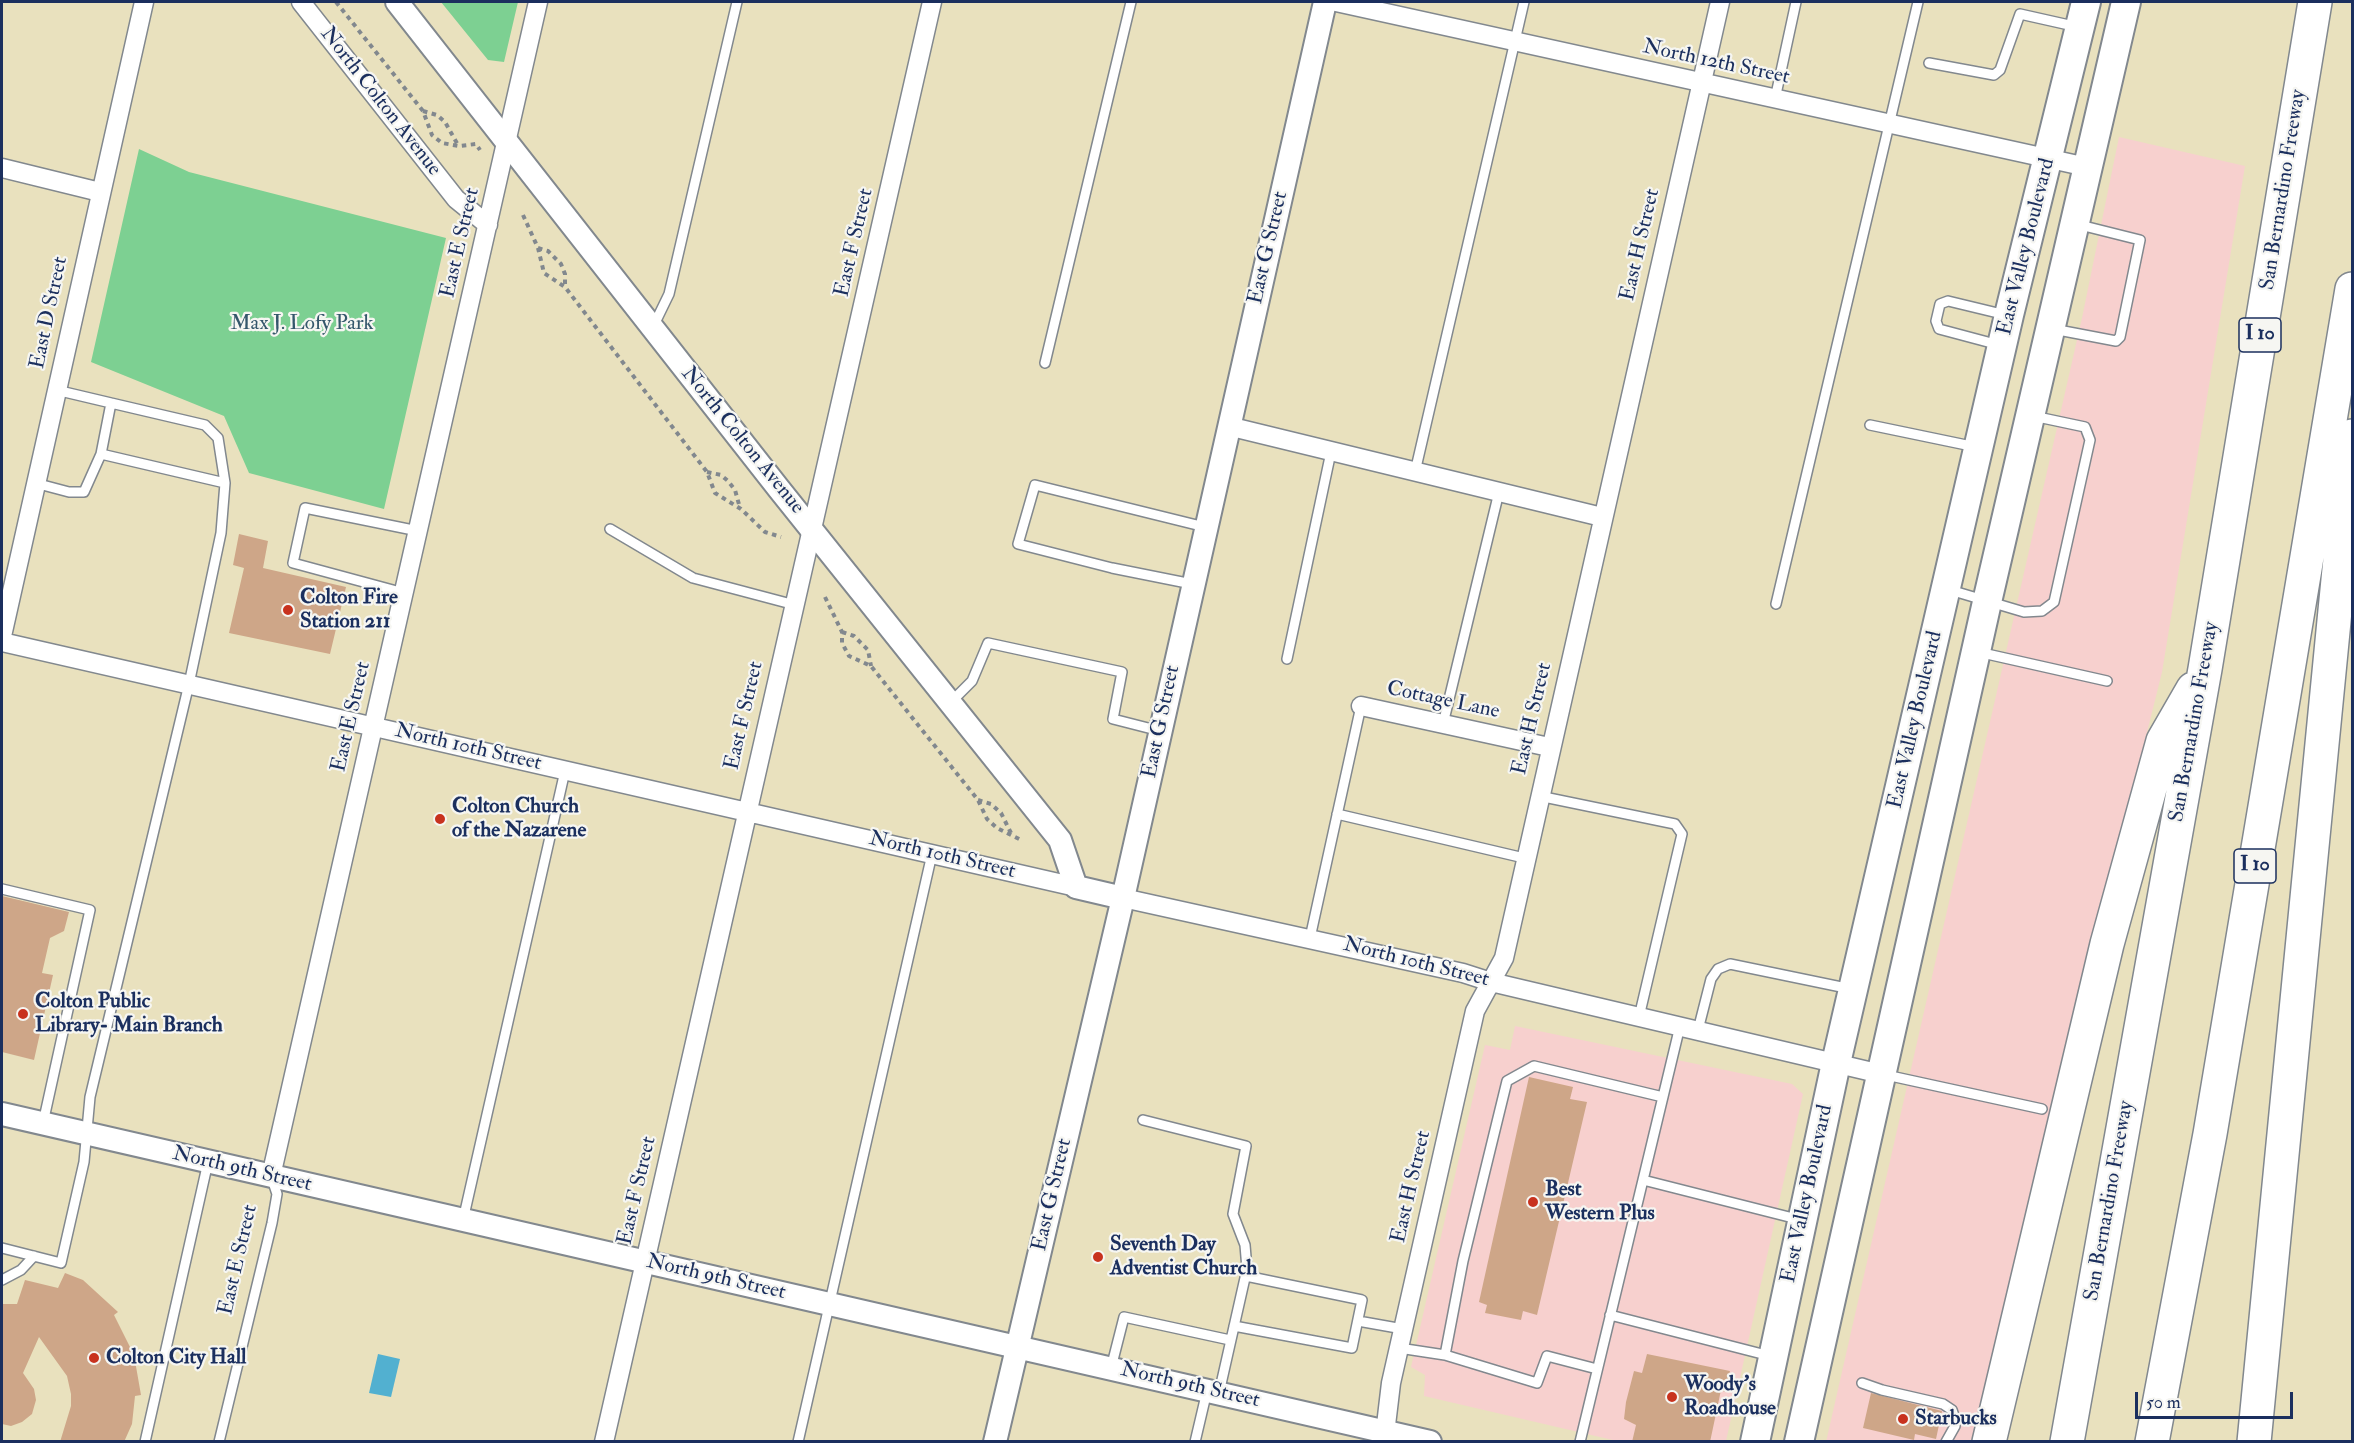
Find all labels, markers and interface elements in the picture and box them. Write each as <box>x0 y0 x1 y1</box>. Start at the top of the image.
street label: North Colton Avenue <box>314 23 446 181</box>
street label: North 12th Street <box>1640 35 1792 91</box>
street label: San Bernardino Freeway <box>2256 88 2312 292</box>
street label: East Valley Boulevard <box>1993 156 2061 338</box>
street label: East E Street <box>436 185 486 301</box>
street label: East F Street <box>830 186 880 300</box>
street label: East H Street <box>1616 186 1666 304</box>
street label: East G Street <box>1244 189 1294 307</box>
street label: East D Street <box>26 254 74 372</box>
park label: Max J. Lofy Park <box>230 311 374 337</box>
road number: I 10 <box>2239 318 2281 352</box>
street label: North Colton Avenue <box>675 362 809 520</box>
place label: Colton Fire Station 211 <box>300 585 398 635</box>
marker: Colton Fire Station 211 <box>281 603 295 617</box>
street label: San Bernardino Freeway <box>2165 620 2225 824</box>
street label: East Valley Boulevard <box>1883 629 1949 811</box>
street label: East E Street <box>327 659 377 775</box>
street label: East F Street <box>720 659 770 773</box>
street label: East H Street <box>1508 660 1558 778</box>
street label: East G Street <box>1138 663 1186 781</box>
street label: Cottage Lane <box>1384 677 1502 725</box>
street label: North 10th Street <box>392 719 544 777</box>
place label: Colton Church of the Nazarene <box>452 794 586 844</box>
marker: Colton Church of the Nazarene <box>433 812 447 826</box>
street label: North 10th Street <box>866 827 1018 885</box>
road number: I 10 <box>2234 849 2276 883</box>
street label: North 10th Street <box>1340 933 1492 993</box>
place label: Colton Public Library- Main Branch <box>35 989 223 1039</box>
marker: Colton Public Library- Main Branch <box>16 1007 30 1021</box>
street label: San Bernardino Freeway <box>2080 1099 2140 1303</box>
street label: East Valley Boulevard <box>1777 1103 1839 1285</box>
street label: East H Street <box>1387 1128 1437 1246</box>
street label: East F Street <box>613 1134 663 1248</box>
street label: East G Street <box>1028 1136 1078 1254</box>
street label: North 9th Street <box>170 1142 314 1198</box>
place label: Best Western Plus <box>1545 1177 1655 1227</box>
marker: Best Western Plus <box>1526 1195 1540 1209</box>
street label: East E Street <box>214 1202 264 1318</box>
place label: Seventh Day Adventist Church <box>1110 1232 1257 1282</box>
street label: North 9th Street <box>644 1250 788 1306</box>
marker: Seventh Day Adventist Church <box>1091 1250 1105 1264</box>
place label: Colton City Hall <box>106 1345 246 1371</box>
marker: Colton City Hall <box>87 1351 101 1365</box>
street label: North 9th Street <box>1118 1358 1262 1414</box>
place label: Woody's Roadhouse <box>1684 1372 1776 1422</box>
scale bar <box>2138 1380 2296 1418</box>
marker: Woody's Roadhouse <box>1665 1390 1679 1404</box>
text: 50 m <box>2146 1391 2181 1414</box>
place label: Starbucks <box>1915 1406 1997 1432</box>
marker: Starbucks <box>1896 1412 1910 1426</box>

